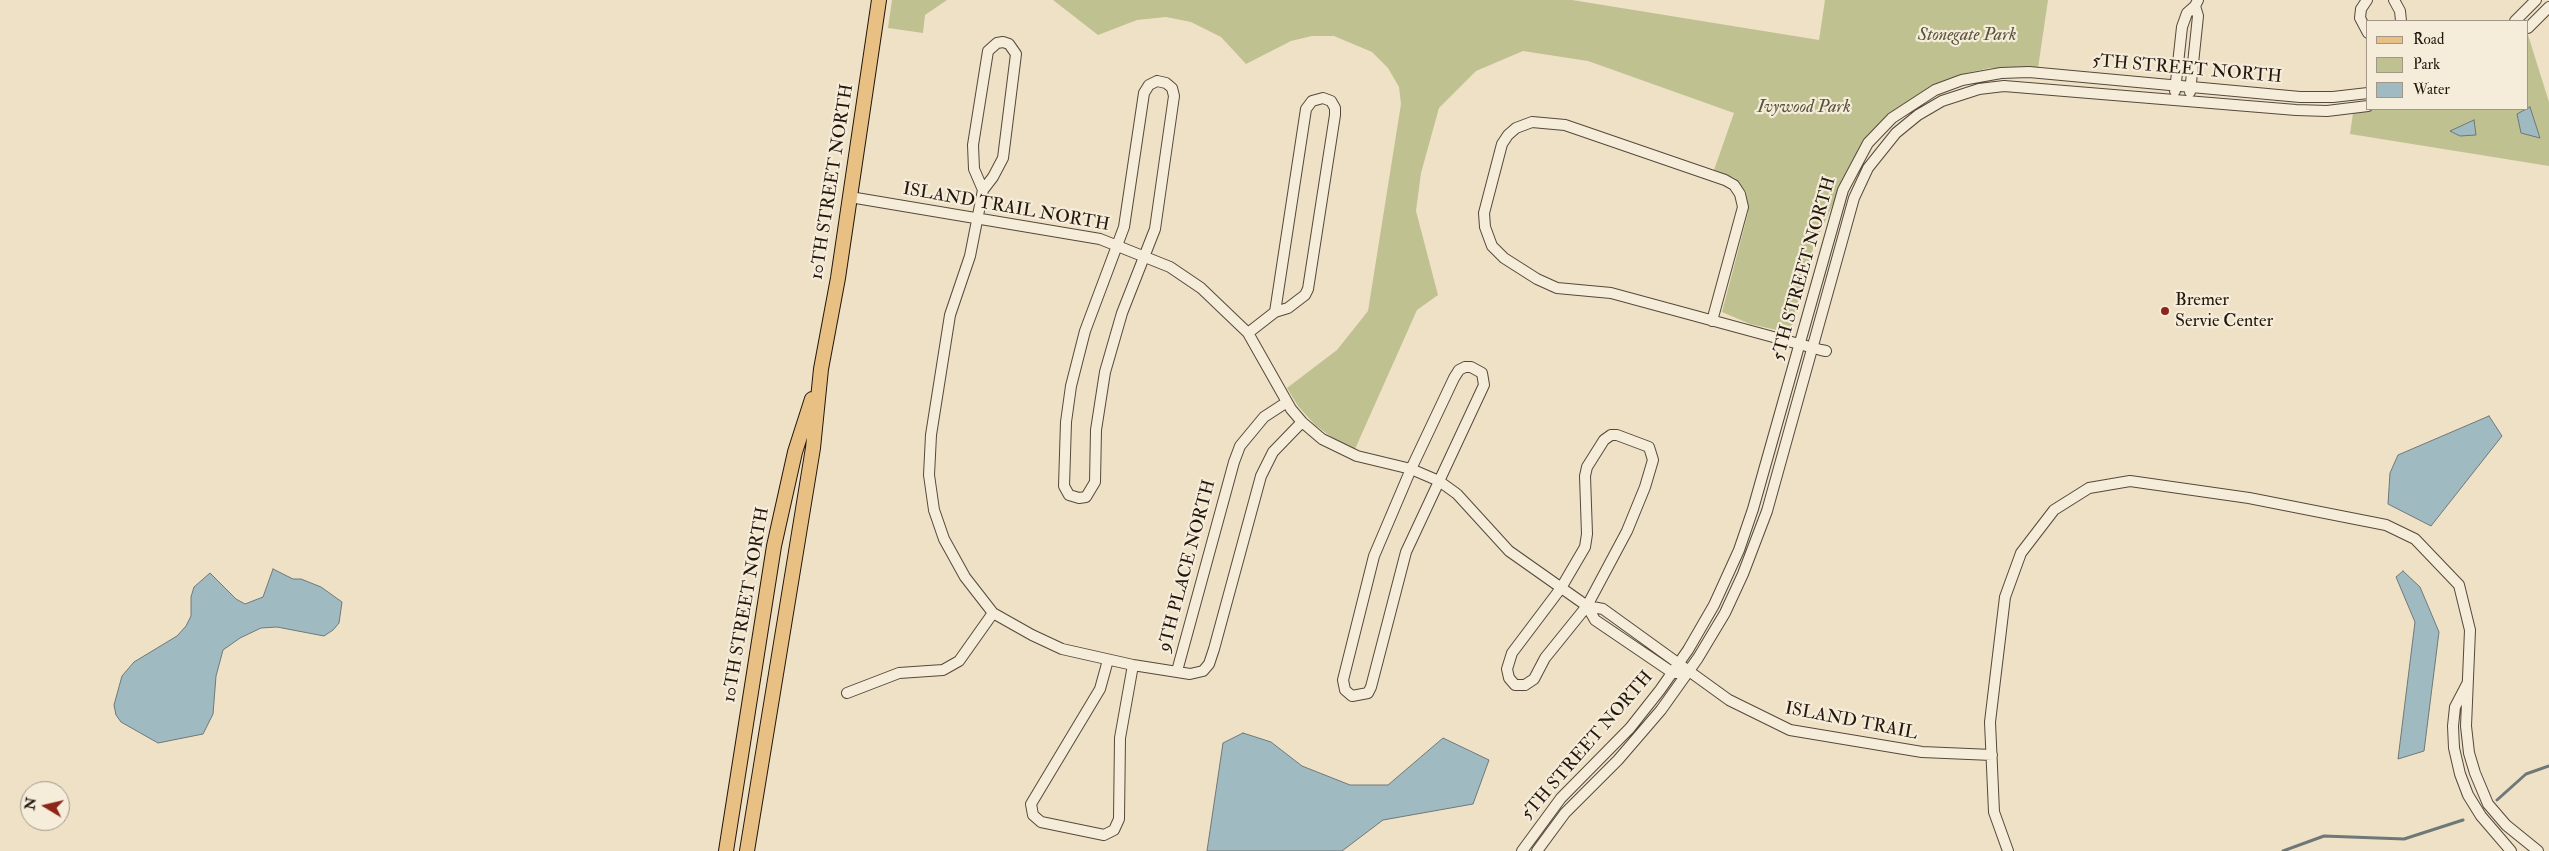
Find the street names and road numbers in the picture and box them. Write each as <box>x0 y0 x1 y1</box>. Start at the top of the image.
street label: 5TH STREET NORTH <box>2091 51 2283 89</box>
street label: 10TH STREET NORTH <box>807 83 859 281</box>
street label: 5TH STREET NORTH <box>1768 175 1842 363</box>
street label: ISLAND TRAIL NORTH <box>901 179 1111 237</box>
street label: 9TH PLACE NORTH <box>1155 478 1221 654</box>
street label: 10TH STREET NORTH <box>719 506 775 704</box>
street label: 5TH STREET NORTH <box>1517 667 1659 825</box>
street label: ISLAND TRAIL <box>1783 699 1919 745</box>

